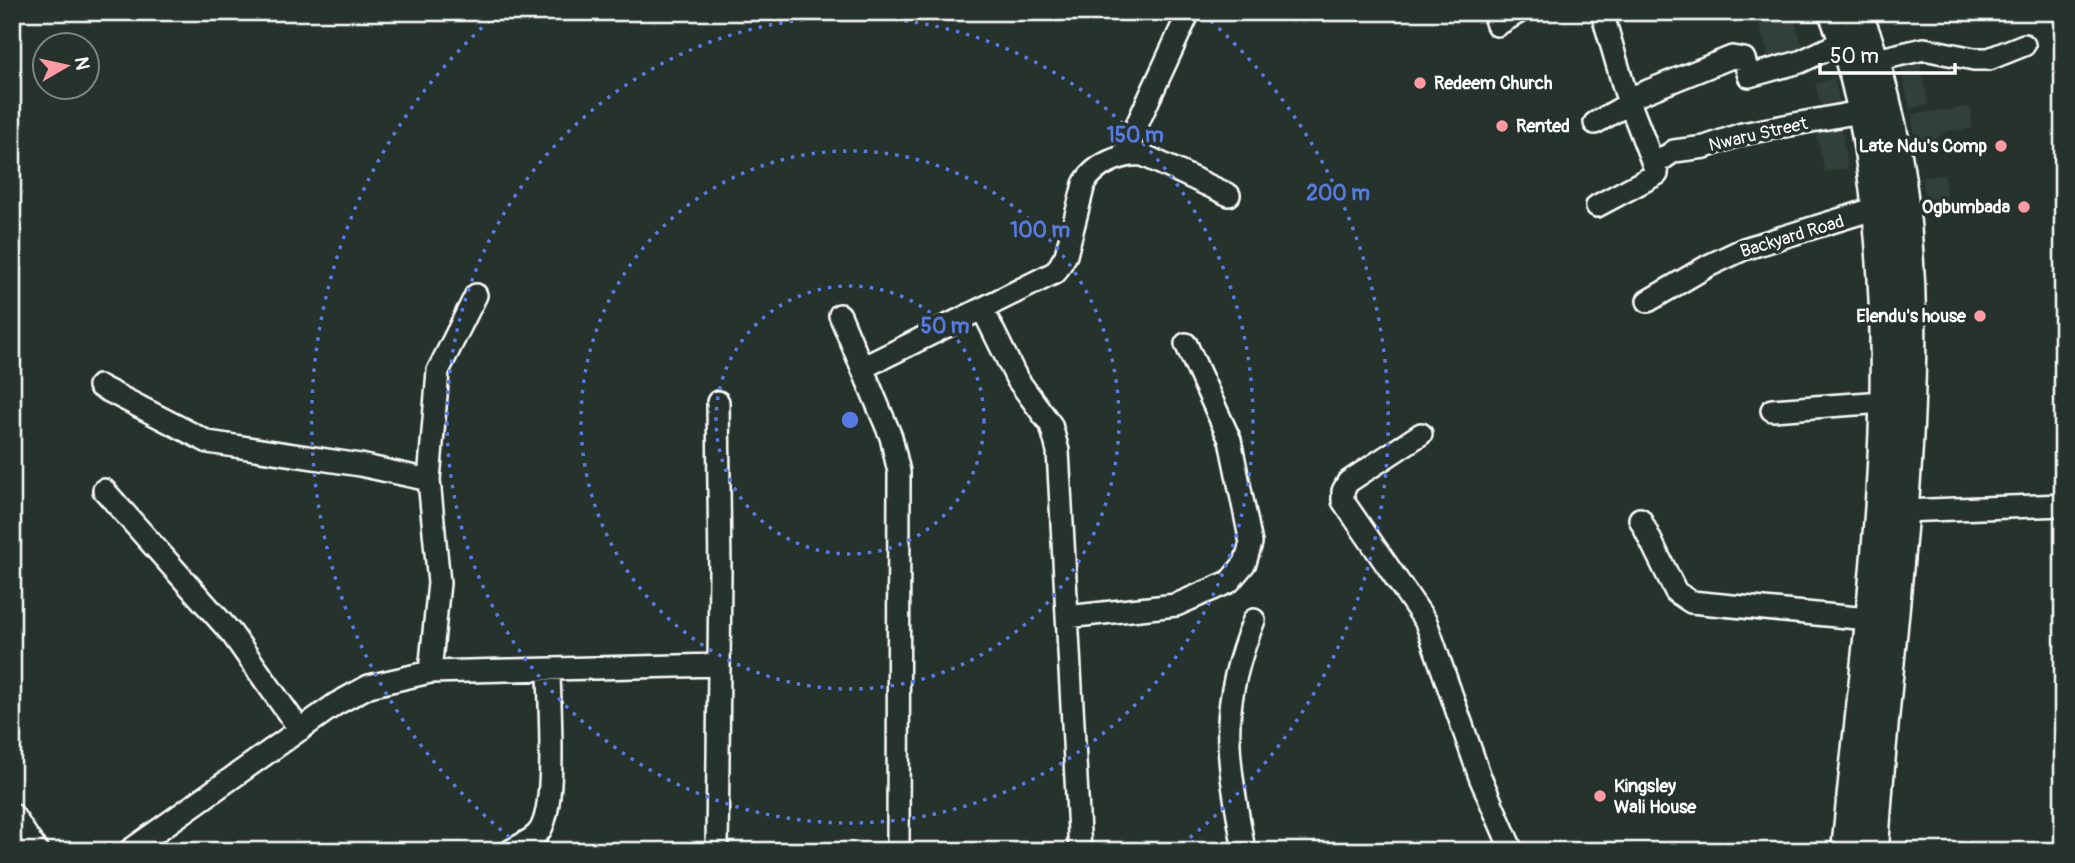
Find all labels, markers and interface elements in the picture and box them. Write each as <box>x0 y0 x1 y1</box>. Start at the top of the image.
north arrow <box>32 32 102 102</box>
scale bar <box>1820 32 1954 76</box>
text: 50 m <box>1830 43 1879 70</box>
text: N <box>69 55 95 72</box>
place label: Redeem Church <box>1434 72 1553 95</box>
marker: Redeem Church <box>1412 75 1428 91</box>
street label: Nwaru Street <box>1706 112 1811 157</box>
place label: Rented <box>1516 115 1570 138</box>
marker: Rented <box>1494 118 1510 134</box>
text: 150 m <box>1106 122 1164 149</box>
place label: Late Ndu's Comp <box>1859 135 1987 158</box>
marker: Late Ndu's Comp <box>1993 138 2009 154</box>
text: 200 m <box>1306 180 1370 207</box>
place label: Ogbumbada <box>1922 196 2011 219</box>
marker: Ogbumbada <box>2016 199 2032 215</box>
street label: Backyard Road <box>1737 210 1847 263</box>
text: 100 m <box>1010 217 1070 244</box>
place label: Elendu's house <box>1856 305 1967 328</box>
marker: Elendu's house <box>1972 308 1988 324</box>
text: 50 m <box>921 313 970 340</box>
centre of rings <box>838 408 862 432</box>
place label: Kingsley Wali House <box>1614 775 1697 819</box>
marker: Kingsley Wali House <box>1592 788 1608 804</box>

